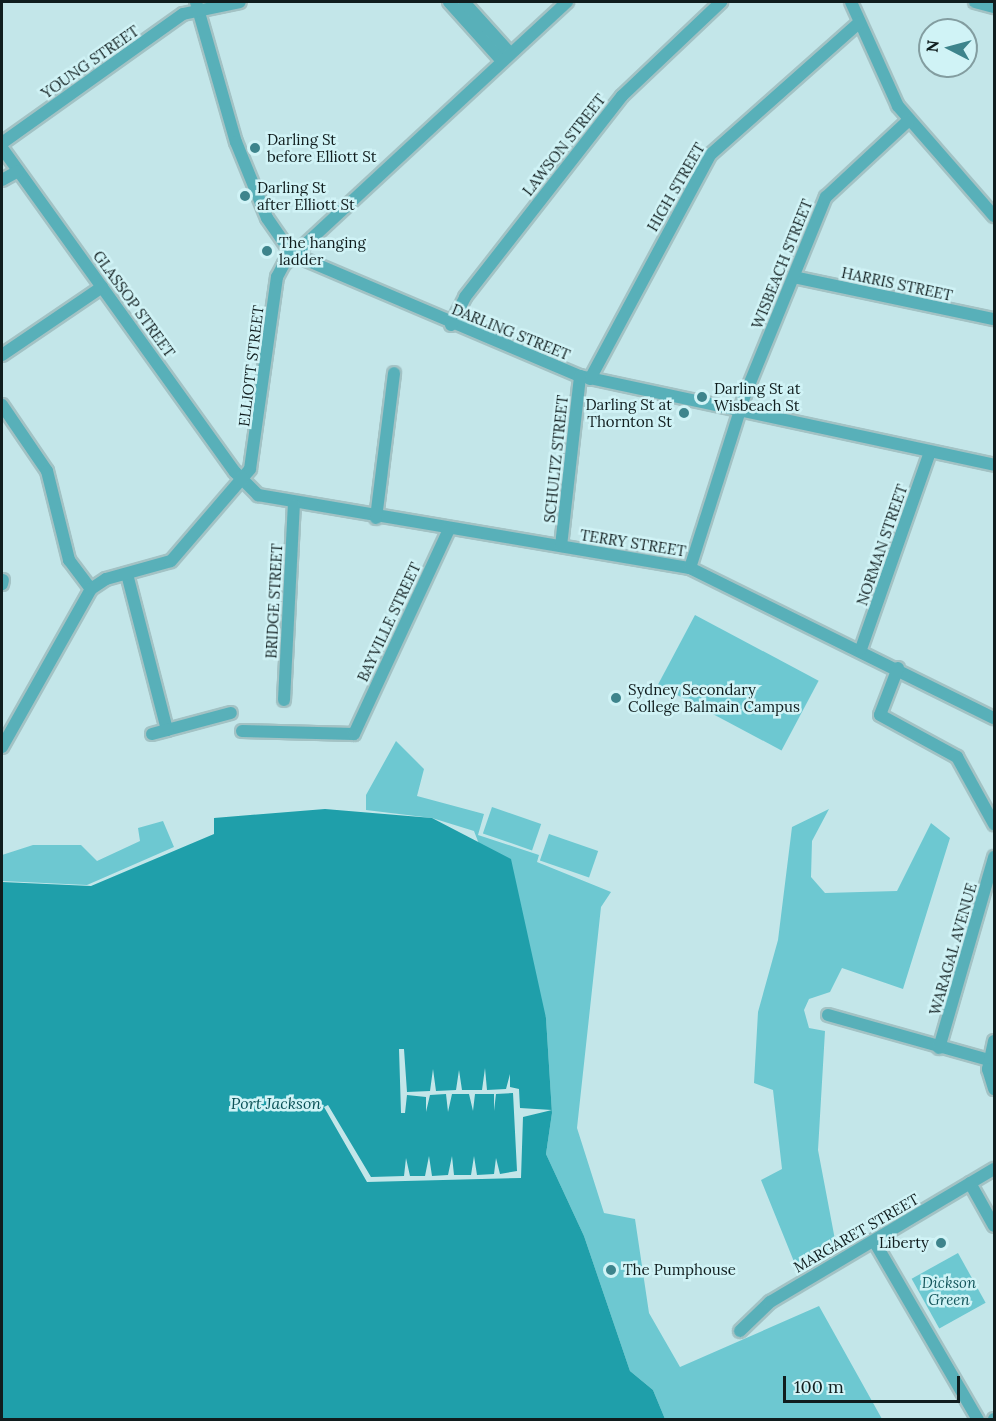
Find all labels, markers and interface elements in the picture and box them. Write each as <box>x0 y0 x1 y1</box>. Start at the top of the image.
north arrow <box>918 18 978 78</box>
street label: YOUNG STREET <box>38 22 142 102</box>
text: N <box>921 39 943 54</box>
street label: LAWSON STREET <box>519 91 609 199</box>
place label: Darling St before Elliott St <box>267 130 377 165</box>
street label: HIGH STREET <box>643 139 709 235</box>
marker: Darling St before Elliott St <box>248 141 262 155</box>
place label: Darling St after Elliott St <box>257 178 355 213</box>
marker: Darling St after Elliott St <box>238 189 252 203</box>
street label: WISBEACH STREET <box>748 197 816 331</box>
place label: The hanging ladder <box>279 233 366 268</box>
marker: The hanging ladder <box>260 244 274 258</box>
street label: GLASSOP STREET <box>89 247 179 361</box>
street label: HARRIS STREET <box>840 263 954 305</box>
street label: DARLING STREET <box>449 300 573 364</box>
street label: ELLIOTT STREET <box>235 304 267 428</box>
place label: Darling St at Wisbeach St <box>714 379 801 414</box>
marker: Darling St at Wisbeach St <box>695 390 709 404</box>
street label: SCHULTZ STREET <box>540 394 572 524</box>
place label: Darling St at Thornton St <box>585 395 672 430</box>
marker: Darling St at Thornton St <box>677 406 691 420</box>
street label: NORMAN STREET <box>853 482 911 608</box>
street label: TERRY STREET <box>579 526 687 560</box>
street label: BRIDGE STREET <box>262 543 286 659</box>
street label: BAYVILLE STREET <box>354 560 424 684</box>
place label: Sydney Secondary College Balmain Campus <box>628 680 800 715</box>
marker: Sydney Secondary College Balmain Campus <box>609 691 623 705</box>
street label: WARAGAL AVENUE <box>926 881 980 1017</box>
water label: Port Jackson <box>231 1093 321 1113</box>
street label: MARGARET STREET <box>790 1190 922 1276</box>
place label: Liberty <box>879 1234 929 1252</box>
marker: Liberty <box>934 1236 948 1250</box>
place label: The Pumphouse <box>623 1261 736 1279</box>
marker: The Pumphouse <box>604 1263 618 1277</box>
park label: Dickson Green <box>922 1273 976 1308</box>
scale bar <box>786 1364 963 1402</box>
text: 100 m <box>794 1375 844 1398</box>

